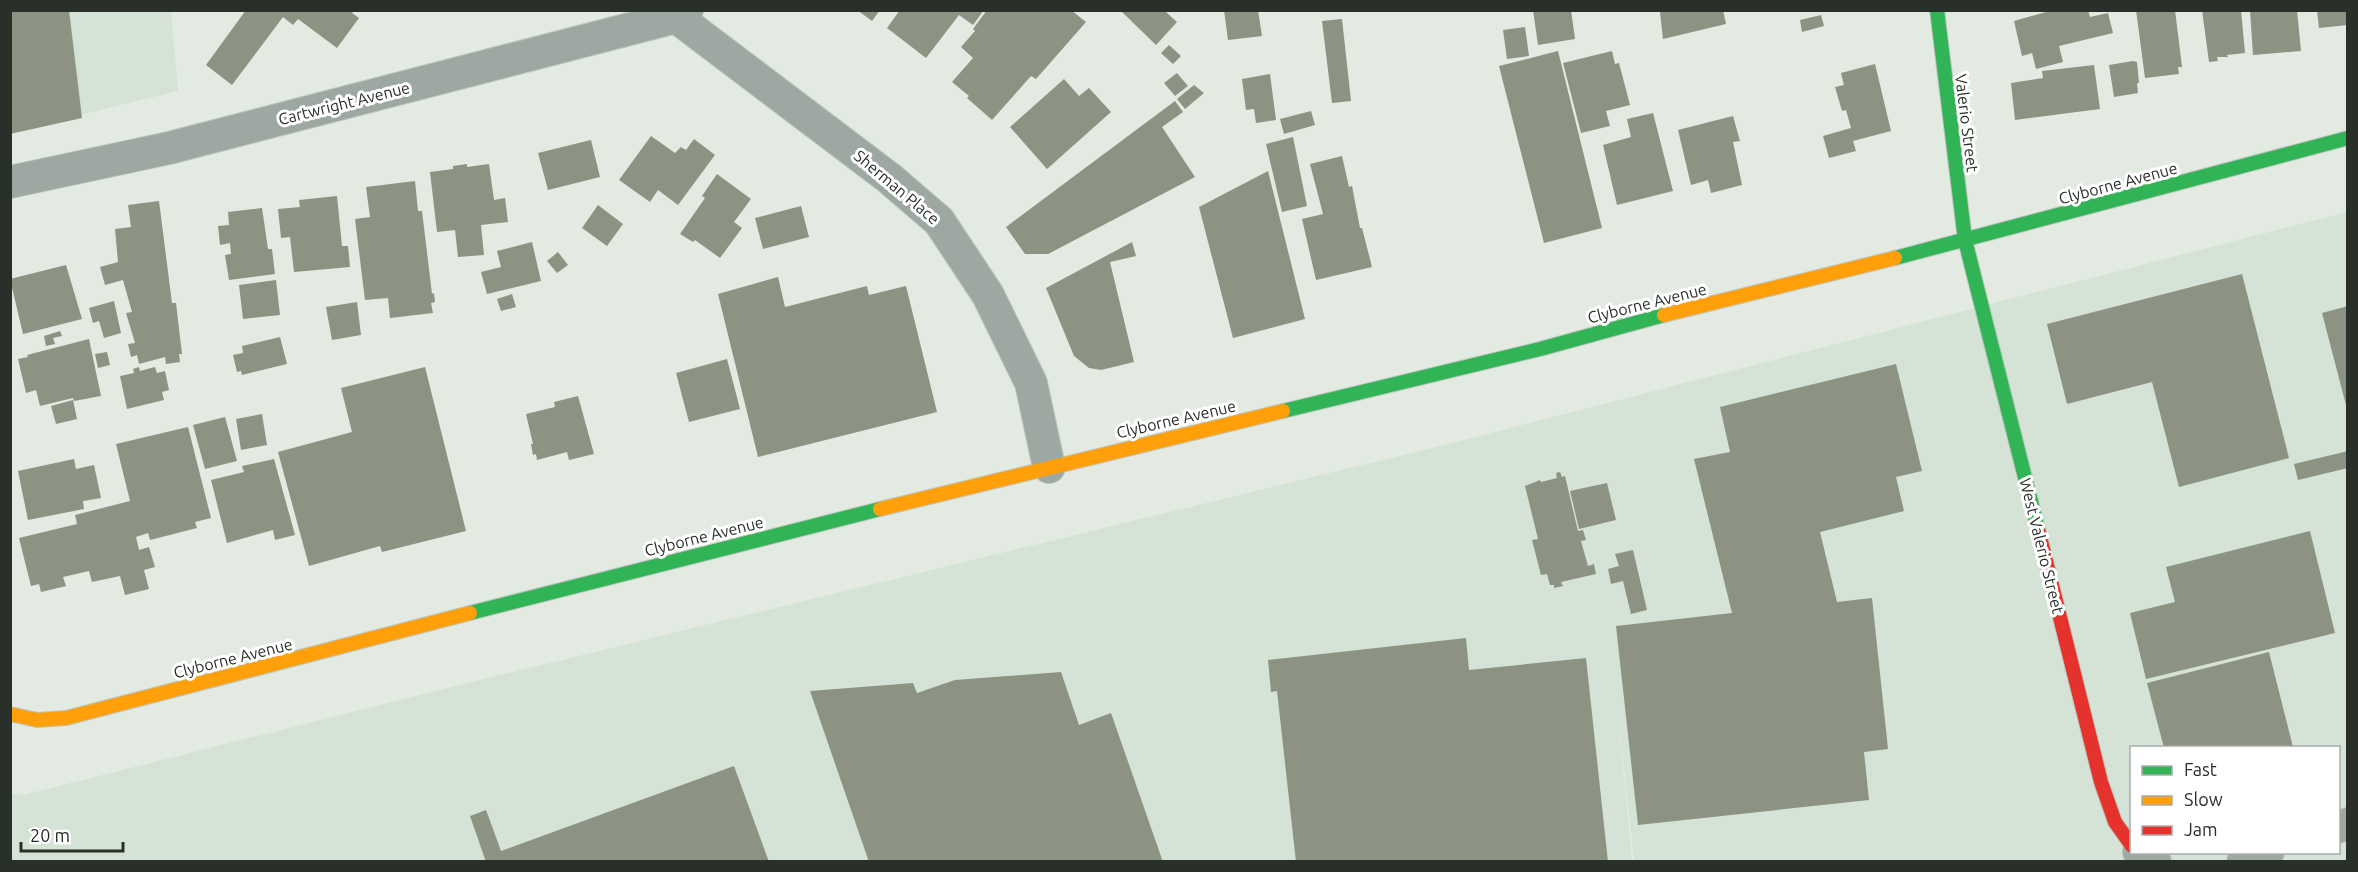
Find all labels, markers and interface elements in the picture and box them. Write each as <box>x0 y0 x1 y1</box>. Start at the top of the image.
street label: Valerio Street <box>1952 73 1982 174</box>
street label: Cartwright Avenue <box>276 78 412 128</box>
street label: Sherman Place <box>851 146 943 228</box>
street label: Clyborne Avenue <box>2057 159 2179 207</box>
street label: Clyborne Avenue <box>1586 280 1708 326</box>
street label: Clyborne Avenue <box>1115 397 1237 441</box>
street label: West Valerio Street <box>2016 476 2068 616</box>
street label: Clyborne Avenue <box>643 513 765 559</box>
street label: Clyborne Avenue <box>172 635 294 681</box>
legend <box>2130 746 2340 854</box>
text: Fast <box>2184 759 2217 779</box>
text: Slow <box>2184 789 2223 809</box>
scale bar <box>21 815 123 853</box>
text: Jam <box>2184 819 2218 839</box>
text: 20 m <box>30 825 70 845</box>

